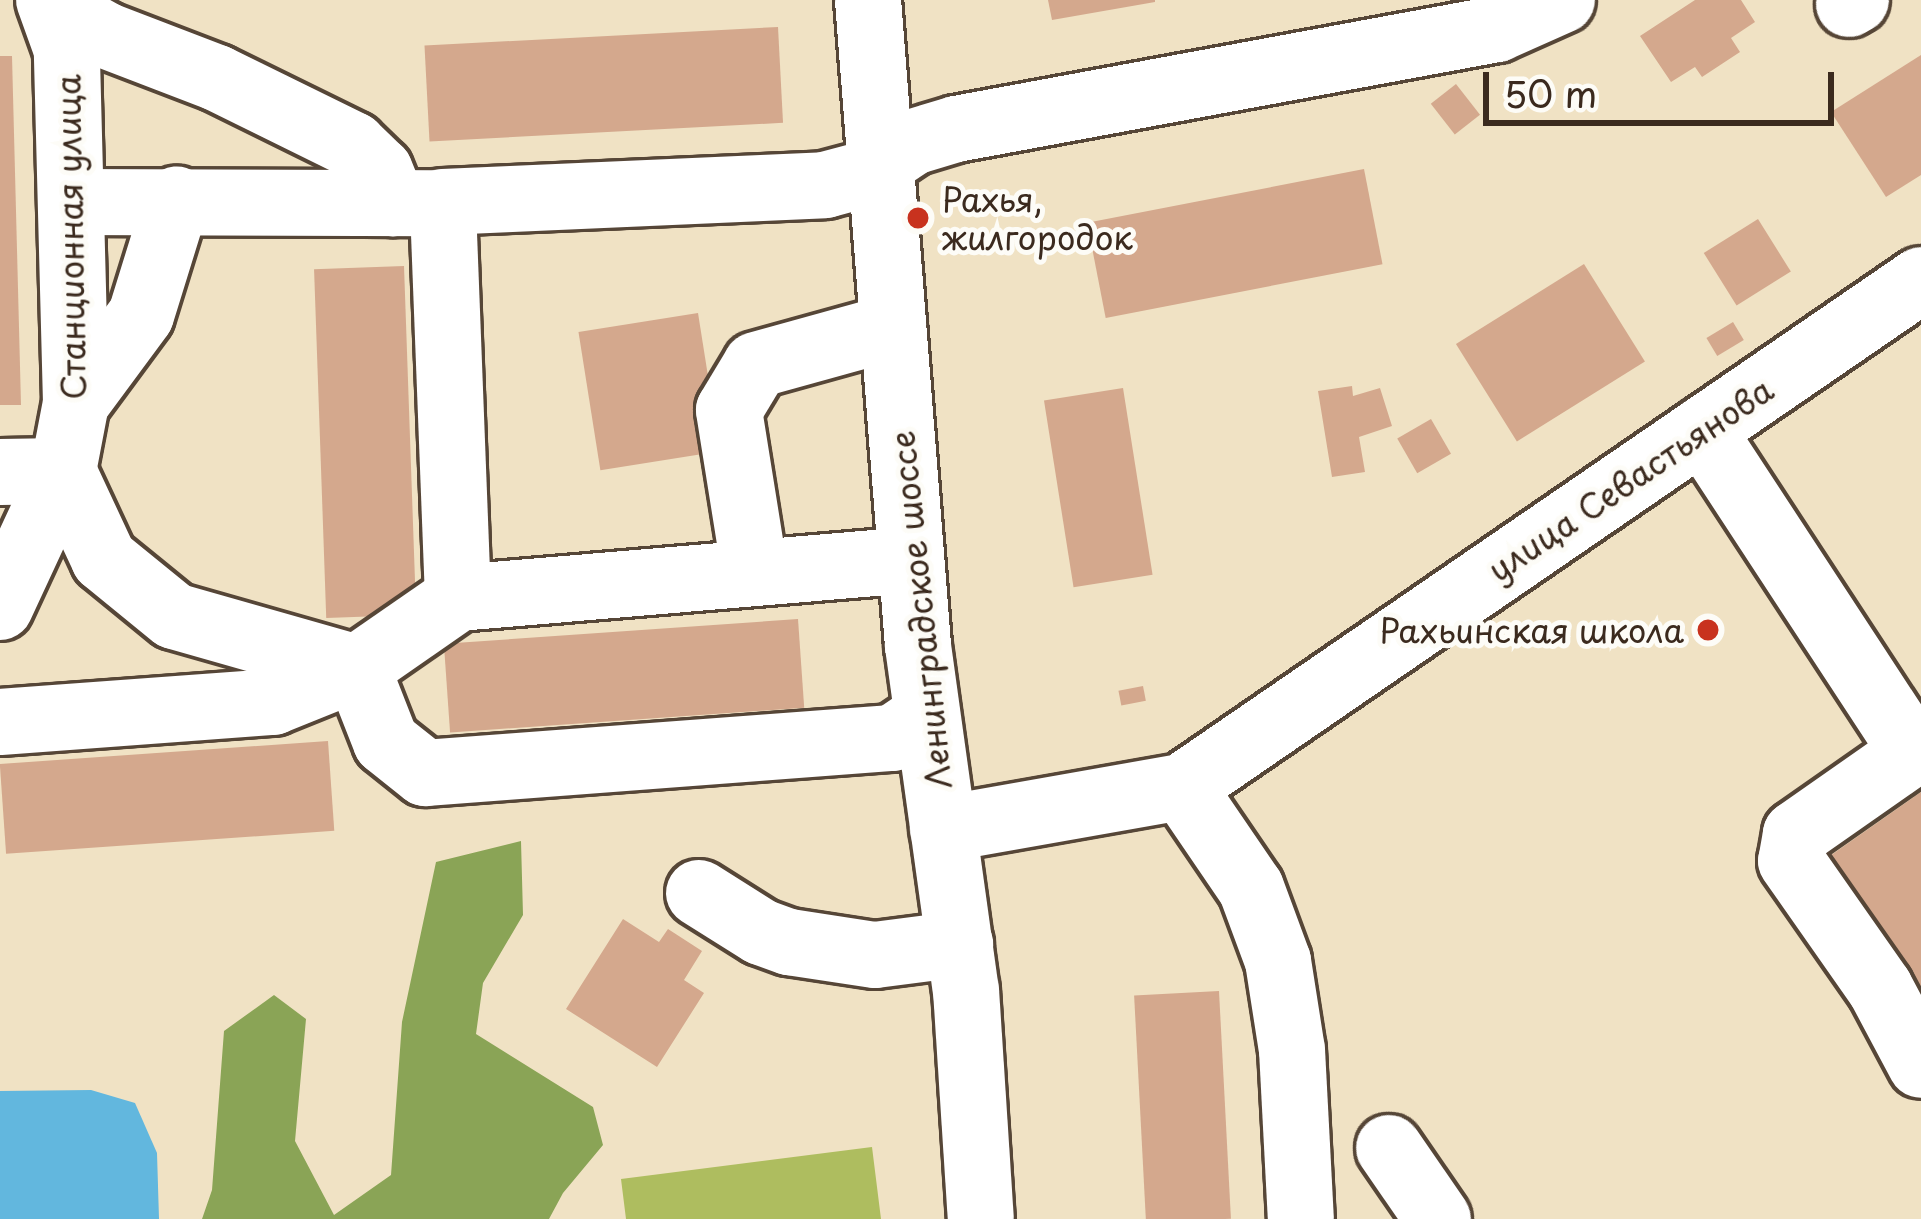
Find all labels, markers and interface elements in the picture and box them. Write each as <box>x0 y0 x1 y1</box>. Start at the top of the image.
scale bar <box>1489 48 1840 122</box>
text: 50 m <box>1504 66 1597 120</box>
street label: Станционная улица <box>47 73 93 401</box>
place label: Рахья, жилгородок <box>942 179 1133 257</box>
marker: Рахья, жилгородок <box>905 205 931 231</box>
street label: улица Севастьянова <box>1479 368 1781 590</box>
street label: Ленинградское шоссе <box>882 429 958 791</box>
place label: Рахьинская школа <box>1379 610 1684 650</box>
marker: Рахьинская школа <box>1695 617 1721 643</box>

